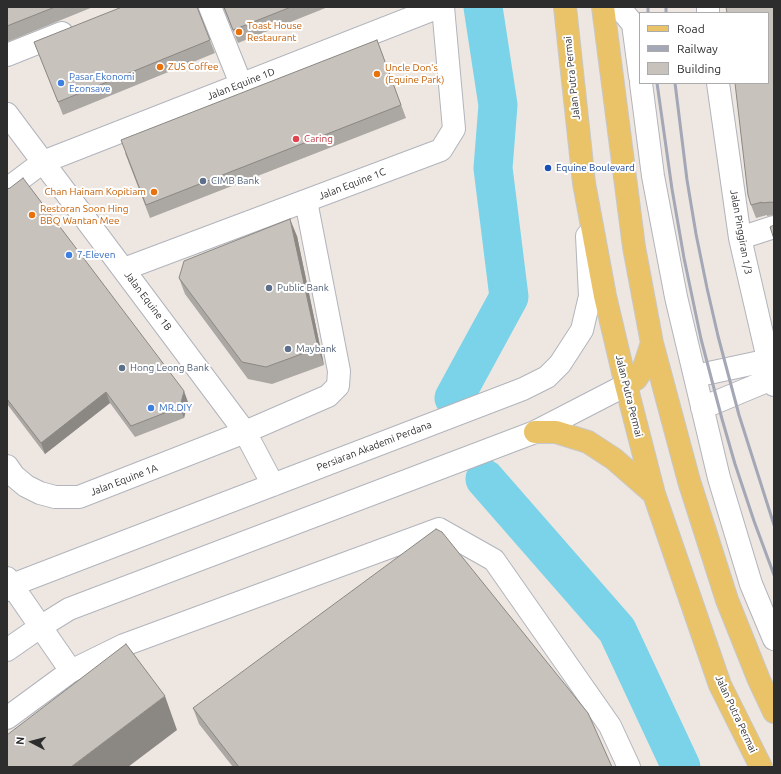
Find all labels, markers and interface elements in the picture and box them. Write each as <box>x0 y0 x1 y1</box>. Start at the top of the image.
legend <box>639 12 769 84</box>
place label: Toast House Restaurant <box>247 20 302 44</box>
text: Road <box>677 22 705 35</box>
marker: Toast House Restaurant <box>234 27 244 37</box>
street label: Jalan Putra Permai <box>562 36 582 120</box>
text: Railway <box>677 42 718 55</box>
place label: ZUS Coffee <box>168 61 219 73</box>
marker: ZUS Coffee <box>155 62 165 72</box>
place label: Uncle Don's (Equine Park) <box>385 62 444 86</box>
text: Building <box>677 62 721 75</box>
street label: Jalan Equine 1D <box>205 66 277 102</box>
marker: Uncle Don's (Equine Park) <box>372 69 382 79</box>
place label: Pasar Ekonomi Econsave <box>69 71 135 94</box>
marker: Pasar Ekonomi Econsave <box>56 78 66 88</box>
place label: Caring <box>304 133 333 145</box>
marker: Caring <box>291 134 301 144</box>
place label: Equine Boulevard <box>556 162 635 174</box>
marker: Equine Boulevard <box>543 163 553 173</box>
street label: Jalan Equine 1C <box>317 166 387 202</box>
place label: CIMB Bank <box>211 175 259 187</box>
marker: CIMB Bank <box>198 176 208 186</box>
place label: Chan Hainam Kopitiam <box>44 186 146 198</box>
marker: Chan Hainam Kopitiam <box>149 187 159 197</box>
street label: Jalan Pinggiran 1/3 <box>728 189 754 275</box>
place label: Restoran Soon Hing BBQ Wantan Mee <box>40 203 129 226</box>
marker: Restoran Soon Hing BBQ Wantan Mee <box>27 210 37 220</box>
place label: 7-Eleven <box>77 249 115 261</box>
marker: 7-Eleven <box>64 250 74 260</box>
street label: Jalan Equine 1B <box>122 269 174 333</box>
place label: Public Bank <box>277 282 329 294</box>
marker: Public Bank <box>264 283 274 293</box>
place label: Maybank <box>296 343 336 355</box>
marker: Maybank <box>283 344 293 354</box>
street label: Jalan Putra Permai <box>613 354 645 438</box>
place label: Hong Leong Bank <box>130 362 209 374</box>
marker: Hong Leong Bank <box>117 363 127 373</box>
place label: MR.DIY <box>159 402 192 414</box>
marker: MR.DIY <box>146 403 156 413</box>
street label: Persiaran Akademi Perdana <box>315 418 433 474</box>
street label: Jalan Equine 1A <box>89 462 159 498</box>
street label: Jalan Putra Permai <box>713 673 759 755</box>
north arrow <box>12 722 52 762</box>
text: N <box>14 736 26 745</box>

